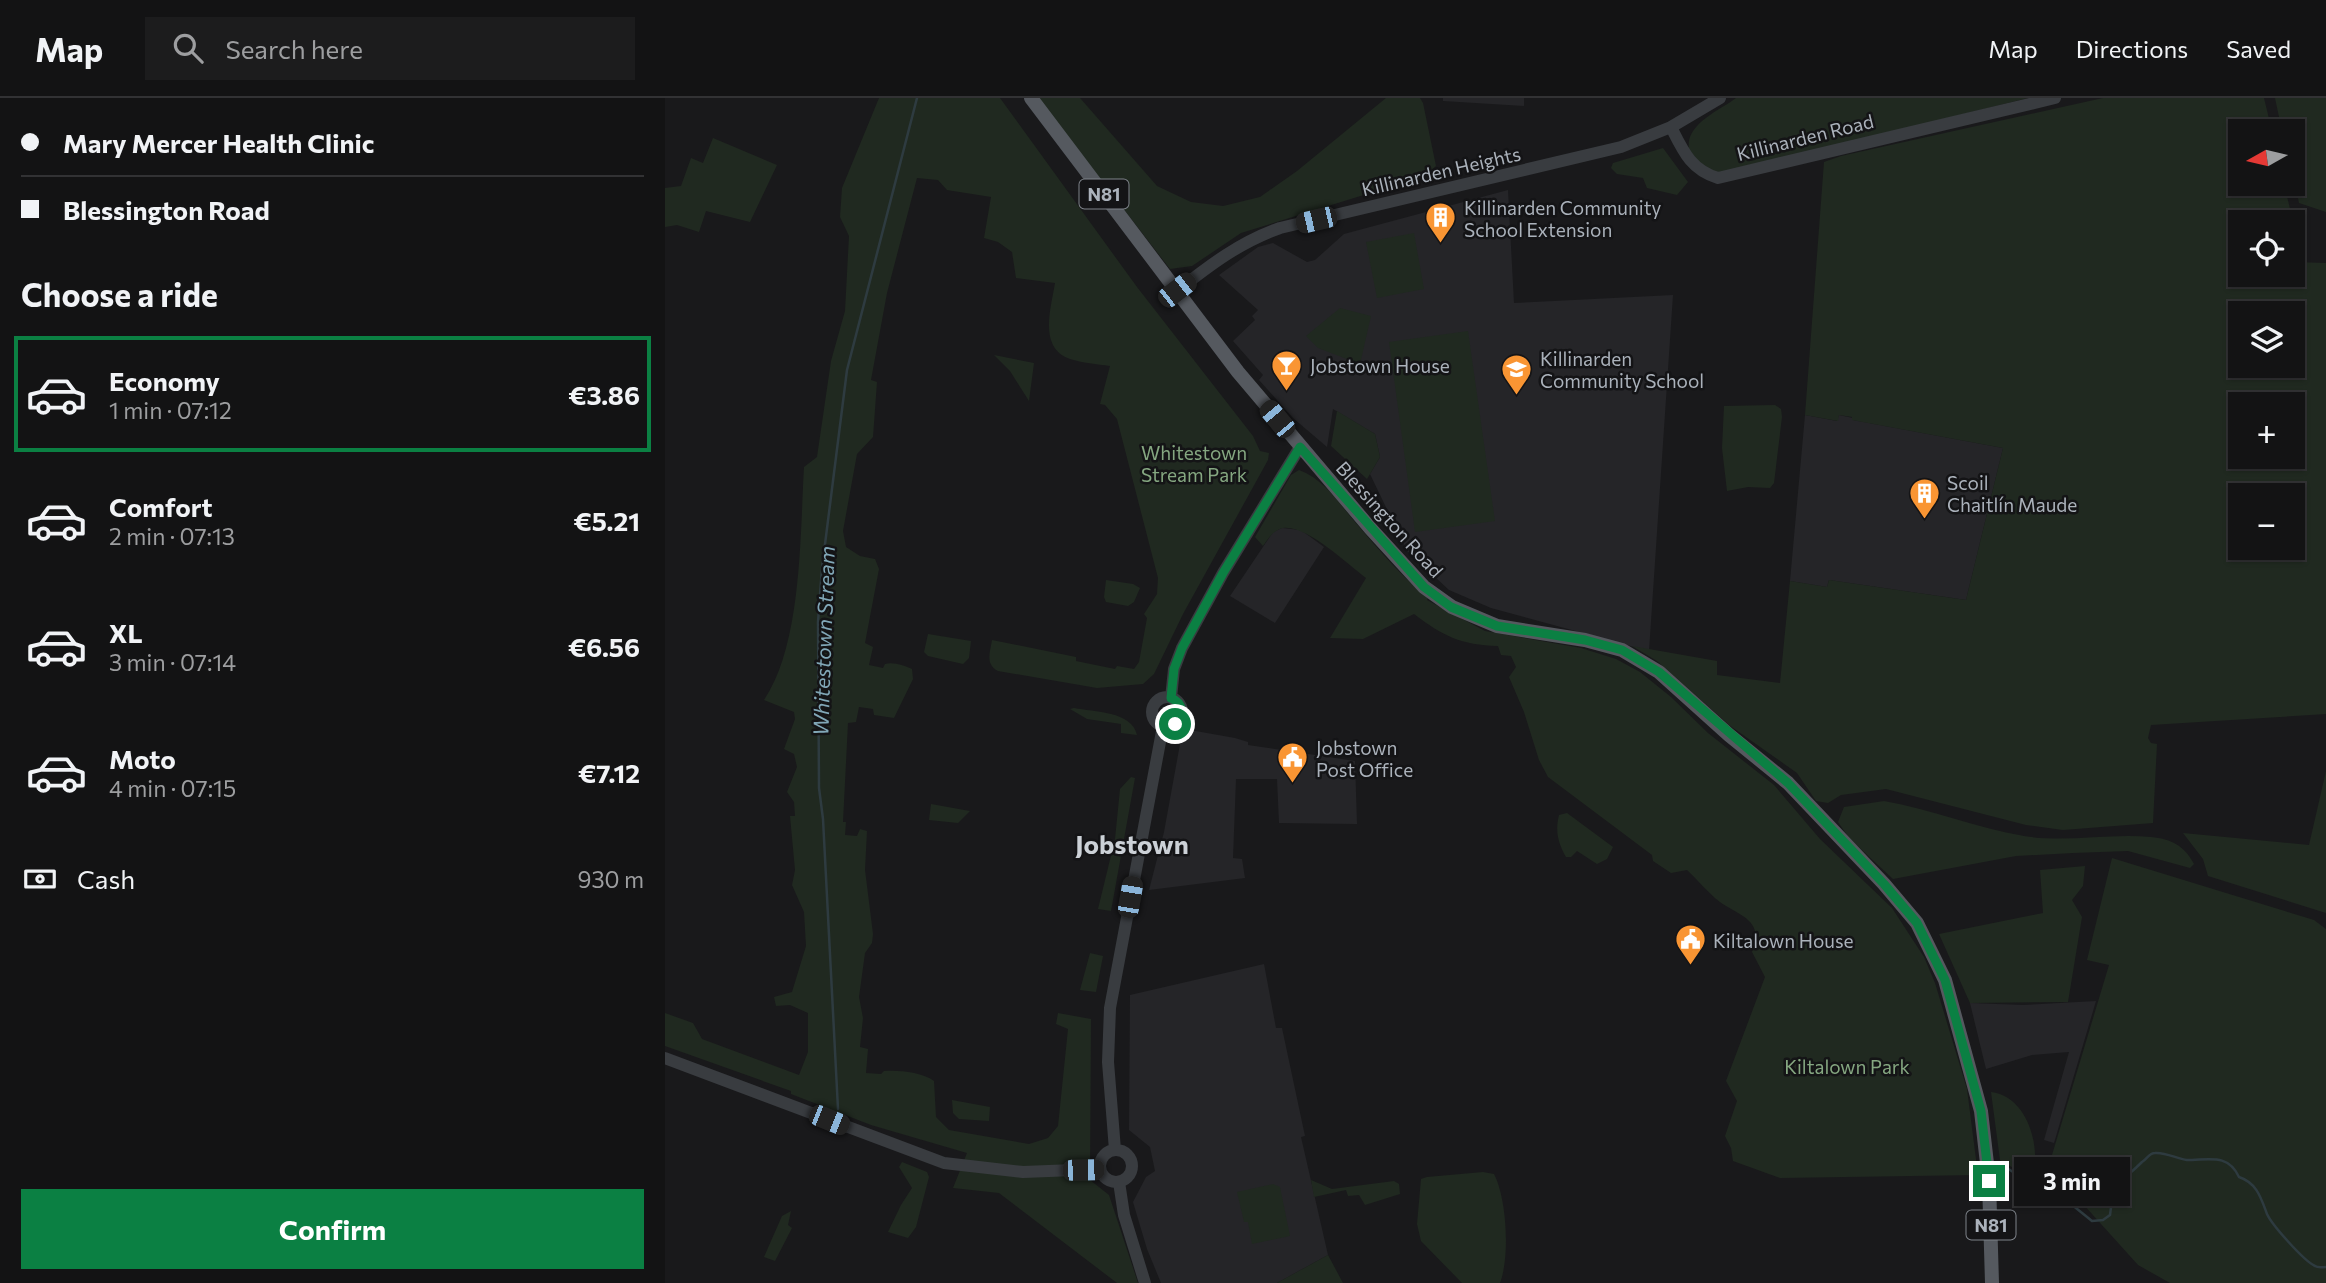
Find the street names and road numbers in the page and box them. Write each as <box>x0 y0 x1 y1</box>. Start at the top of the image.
street label: Killinarden Road <box>1734 109 1876 165</box>
street label: Killinarden Heights <box>1359 142 1523 200</box>
road number: N81 <box>1079 180 1129 208</box>
street label: Blessington Road <box>1332 456 1448 582</box>
road number: N81 <box>1967 1210 2015 1240</box>

